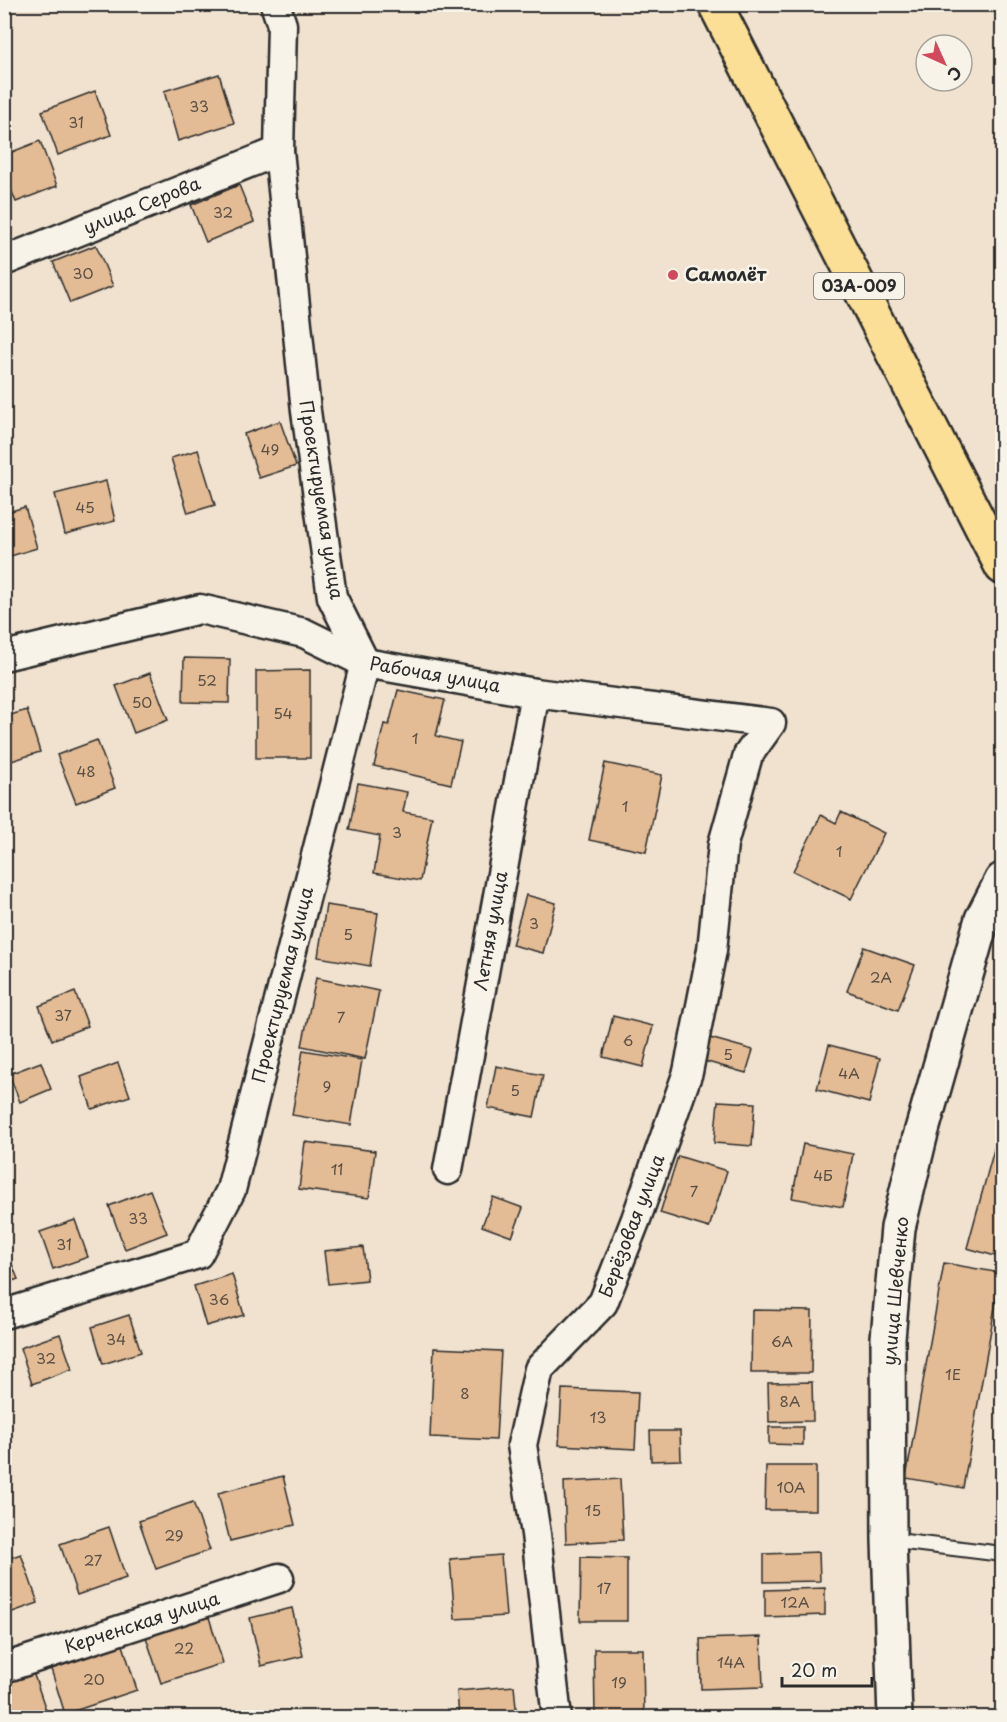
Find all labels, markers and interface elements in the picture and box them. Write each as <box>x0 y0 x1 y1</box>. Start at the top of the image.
north arrow <box>914 33 974 93</box>
text: С <box>943 62 968 87</box>
house number: 33 <box>189 94 209 117</box>
house number: 31 <box>68 110 84 133</box>
street label: улица Серова <box>79 169 205 240</box>
house number: 32 <box>213 200 233 223</box>
place label: Самолёт <box>685 260 767 287</box>
house number: 30 <box>73 261 93 284</box>
marker: Самолёт <box>666 268 680 282</box>
road number: 03А-009 <box>814 273 904 299</box>
street label: Проектируемая улица <box>293 398 352 602</box>
house number: 49 <box>261 437 279 460</box>
house number: 45 <box>75 495 95 518</box>
street label: Рабочая улица <box>368 649 504 698</box>
house number: 52 <box>197 668 217 691</box>
house number: 50 <box>132 690 152 713</box>
house number: 54 <box>273 701 293 724</box>
house number: 1 <box>412 726 418 749</box>
house number: 48 <box>76 759 96 782</box>
house number: 1 <box>622 794 628 817</box>
house number: 3 <box>392 820 402 843</box>
house number: 1 <box>836 839 842 862</box>
street label: Летняя улица <box>466 868 513 993</box>
street label: Проектируемая улица <box>244 883 319 1085</box>
house number: 3 <box>529 911 539 934</box>
house number: 5 <box>343 922 353 945</box>
house number: 2А <box>870 965 892 988</box>
house number: 37 <box>54 1003 72 1026</box>
house number: 7 <box>337 1005 346 1028</box>
house number: 6 <box>623 1028 633 1051</box>
house number: 5 <box>723 1042 733 1065</box>
house number: 4А <box>838 1061 860 1084</box>
house number: 9 <box>323 1074 331 1097</box>
house number: 5 <box>510 1078 520 1101</box>
street label: Берёзовая улица <box>591 1149 671 1301</box>
house number: 11 <box>331 1157 343 1180</box>
house number: 4Б <box>813 1163 833 1186</box>
house number: 7 <box>690 1179 699 1202</box>
house number: 33 <box>128 1206 148 1229</box>
street label: улица Шевченко <box>875 1215 914 1366</box>
house number: 31 <box>56 1232 72 1255</box>
house number: 36 <box>209 1287 229 1310</box>
house number: 34 <box>106 1327 126 1350</box>
house number: 6А <box>771 1329 793 1352</box>
house number: 32 <box>36 1346 56 1369</box>
house number: 1Е <box>945 1362 961 1385</box>
house number: 8 <box>460 1381 470 1404</box>
house number: 8А <box>780 1389 800 1412</box>
house number: 13 <box>590 1405 606 1428</box>
house number: 10А <box>776 1475 806 1498</box>
house number: 15 <box>585 1498 601 1521</box>
house number: 29 <box>164 1523 184 1546</box>
house number: 27 <box>84 1548 103 1571</box>
house number: 17 <box>597 1576 611 1599</box>
street label: Керченская улица <box>60 1584 223 1659</box>
house number: 12А <box>781 1590 809 1613</box>
house number: 22 <box>174 1636 194 1659</box>
house number: 14А <box>717 1650 745 1673</box>
scale bar <box>782 1650 872 1688</box>
text: 20 m <box>791 1656 837 1683</box>
house number: 20 <box>83 1667 105 1690</box>
house number: 19 <box>611 1670 627 1693</box>

